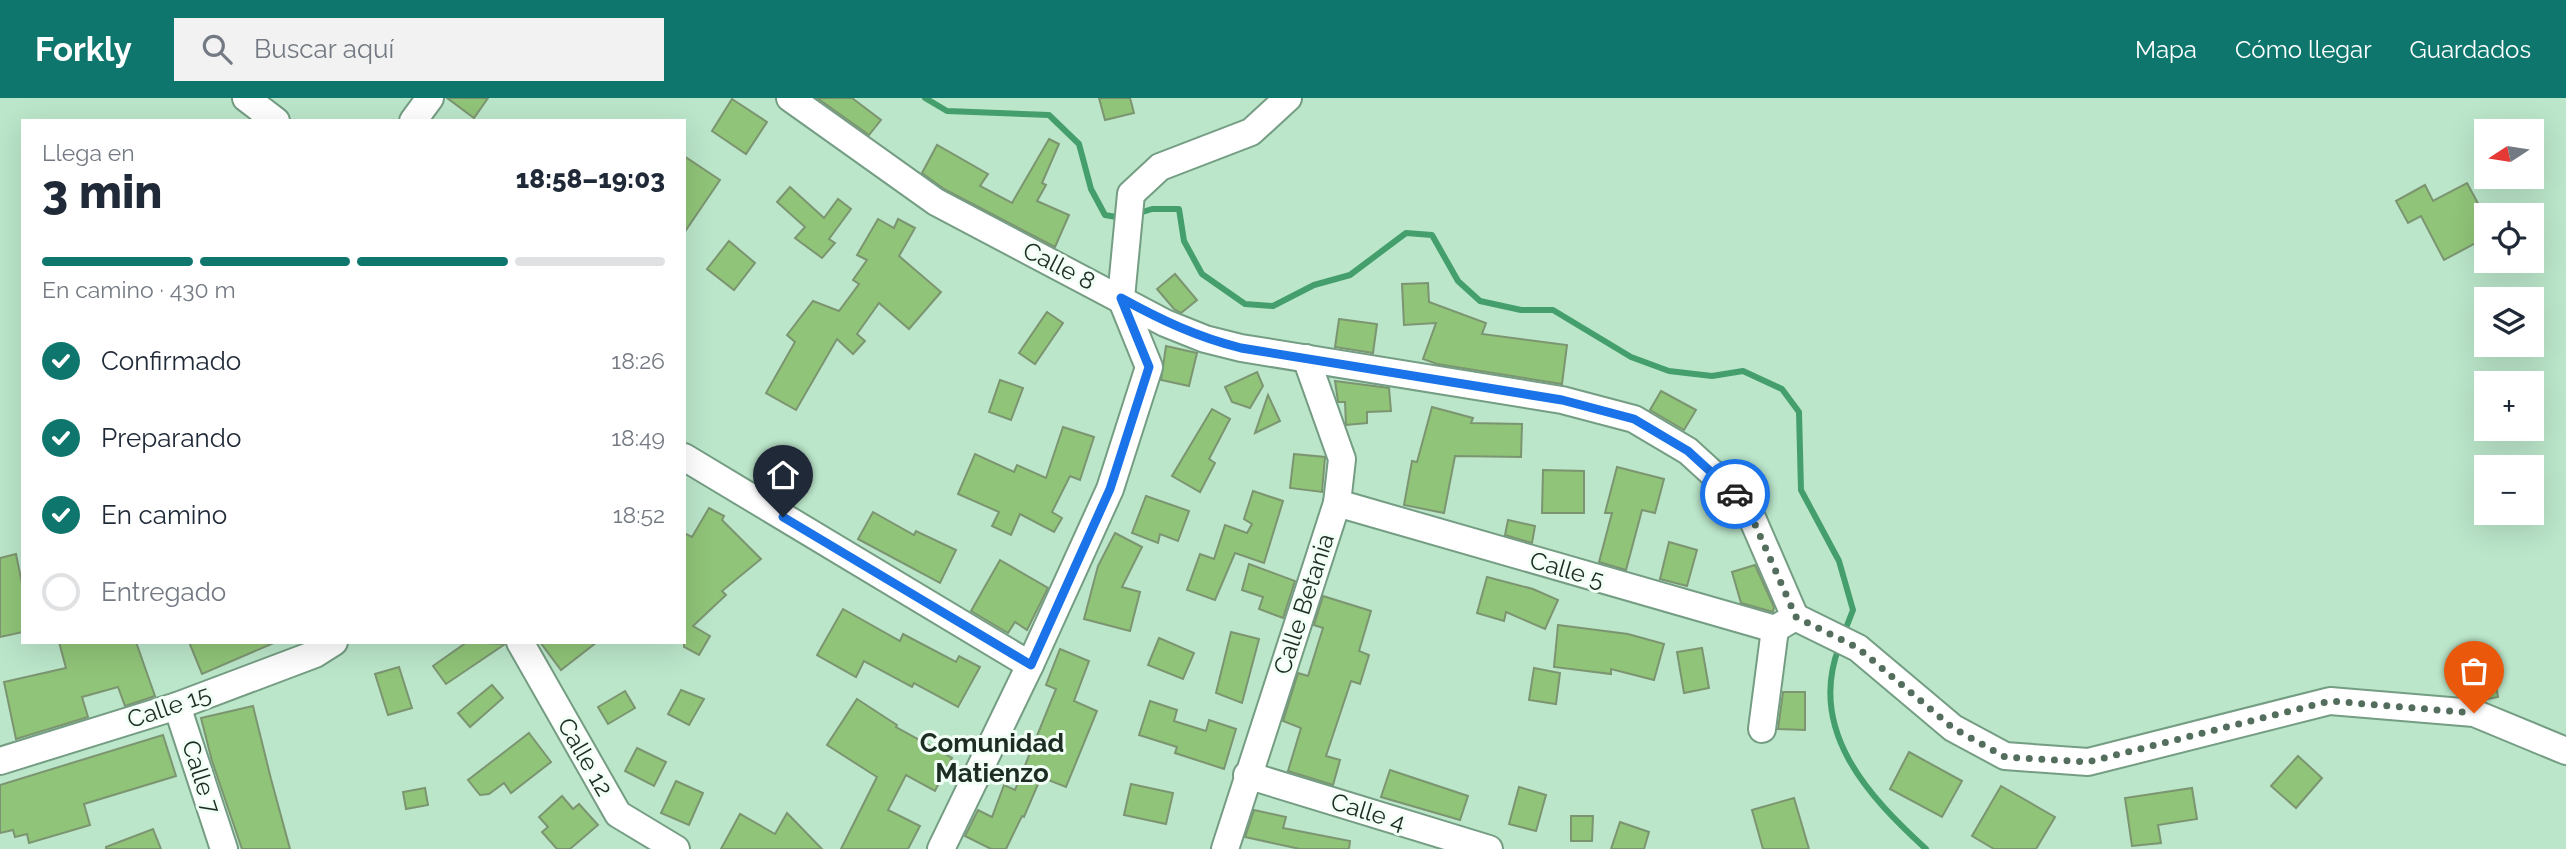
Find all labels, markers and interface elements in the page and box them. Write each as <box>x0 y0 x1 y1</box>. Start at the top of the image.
search box <box>174 18 664 81</box>
text: Forkly <box>35 30 132 69</box>
icon: search <box>198 30 236 68</box>
text: Buscar aquí <box>254 34 394 64</box>
text: Mapa <box>2135 35 2197 64</box>
text: Cómo llegar <box>2235 35 2372 64</box>
text: Guardados <box>2410 35 2531 64</box>
north arrow <box>2474 119 2544 189</box>
map controls <box>2474 119 2544 525</box>
text: Llega en <box>42 139 135 166</box>
text: 18:58–19:03 <box>516 164 665 194</box>
text: 3 min <box>42 165 162 219</box>
button: locate <box>2474 203 2544 273</box>
street label: Calle 8 <box>1018 235 1100 296</box>
text: En camino · 430 m <box>42 276 236 303</box>
button: layers <box>2474 287 2544 357</box>
icon: check <box>42 342 80 380</box>
text: Confirmado <box>101 346 241 376</box>
text: 18:26 <box>611 347 665 374</box>
button: + <box>2474 371 2544 441</box>
icon: check <box>42 419 80 457</box>
text: Preparando <box>101 423 241 453</box>
text: 18:49 <box>611 424 665 451</box>
pin <box>753 445 813 517</box>
button: − <box>2474 455 2544 525</box>
icon: home <box>764 456 802 494</box>
courier <box>1700 459 1770 529</box>
icon: car <box>1716 475 1754 513</box>
icon: check <box>42 496 80 534</box>
text: En camino <box>101 500 227 530</box>
text: 18:52 <box>613 501 665 528</box>
street label: Calle Betania <box>1267 530 1340 678</box>
street label: Calle 5 <box>1527 545 1608 594</box>
text: Entregado <box>101 577 226 607</box>
pin <box>2444 641 2504 713</box>
icon: bag <box>2455 652 2493 690</box>
street label: Calle 15 <box>123 679 214 734</box>
street label: Calle 12 <box>551 712 619 801</box>
district label: Comunidad Matienzo <box>920 728 1064 788</box>
street label: Calle 7 <box>176 736 227 817</box>
street label: Calle 4 <box>1328 787 1409 836</box>

